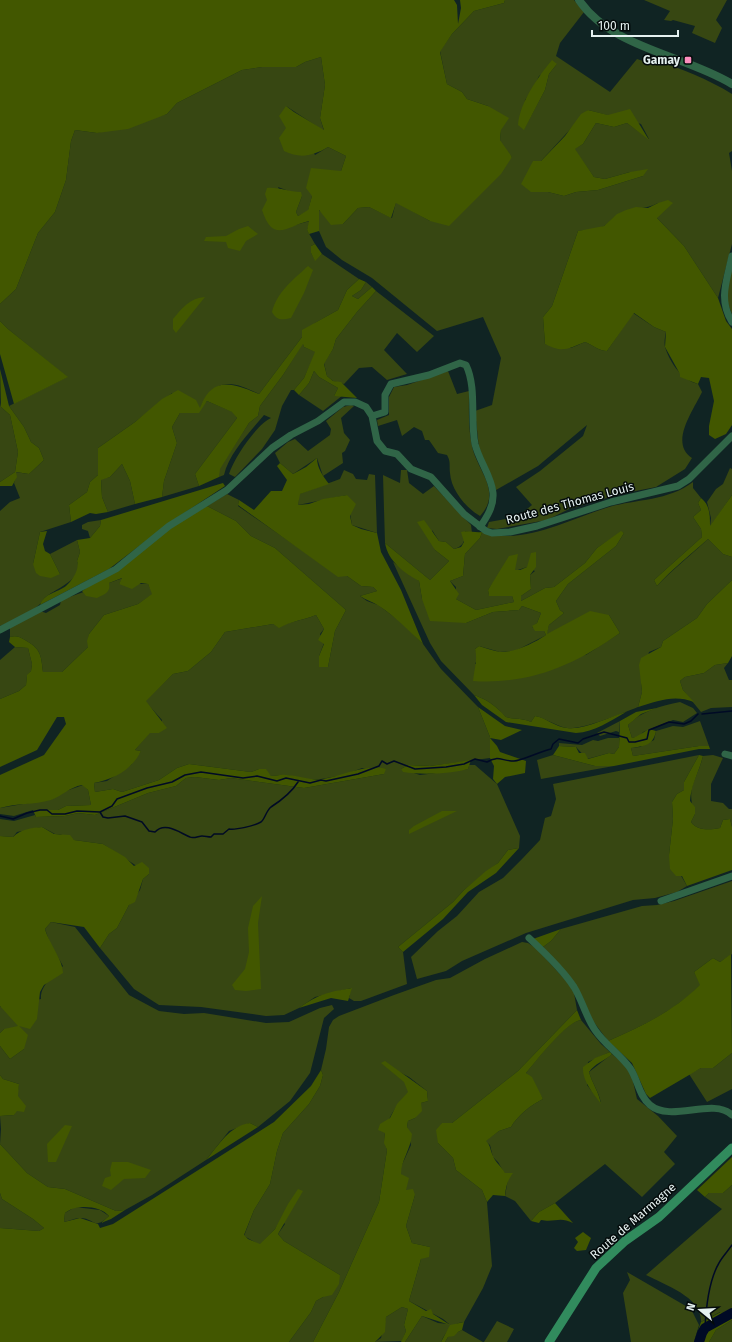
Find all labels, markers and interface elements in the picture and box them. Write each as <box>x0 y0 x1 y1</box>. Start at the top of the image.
scale bar <box>592 12 678 38</box>
text: 100 m <box>598 19 630 33</box>
place label: Gamay <box>643 53 681 67</box>
marker: Gamay <box>683 55 693 65</box>
street label: Route des Thomas Louis <box>505 479 636 527</box>
street label: Route de Marmagne <box>587 1180 679 1262</box>
north arrow <box>680 1290 720 1330</box>
text: N <box>684 1302 698 1313</box>

